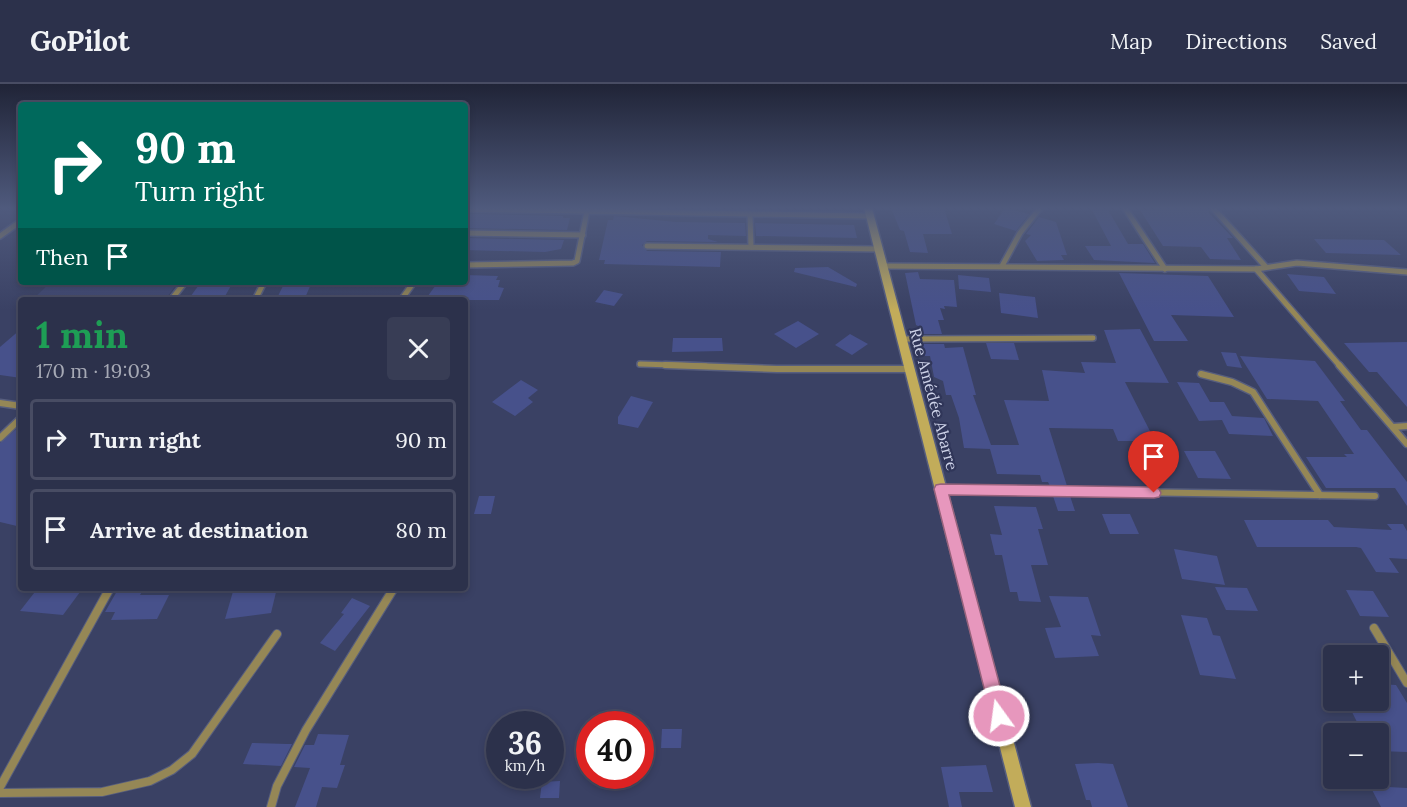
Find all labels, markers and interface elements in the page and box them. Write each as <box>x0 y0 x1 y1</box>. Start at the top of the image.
text: GoPilot <box>30 23 129 59</box>
text: Map <box>1110 28 1153 55</box>
text: Directions <box>1186 28 1287 55</box>
text: Saved <box>1320 28 1377 55</box>
text: 90 m <box>135 121 236 175</box>
icon: right <box>36 126 114 204</box>
text: Turn right <box>135 174 264 208</box>
icon: arrive <box>101 240 134 273</box>
text: Then <box>36 243 89 271</box>
text: 1 min <box>36 312 128 358</box>
button: close <box>387 317 450 380</box>
street label: Rue Amédée Abarre <box>905 326 963 473</box>
text: 170 m · 19:03 <box>36 358 151 383</box>
icon: right <box>39 423 72 456</box>
text: Turn right <box>90 426 201 454</box>
text: 90 m <box>395 426 447 454</box>
pin <box>1128 431 1179 493</box>
icon: arrive <box>1137 440 1170 473</box>
icon: arrive <box>39 513 72 546</box>
text: Arrive at destination <box>90 516 308 544</box>
text: 80 m <box>396 516 447 544</box>
map controls <box>1323 645 1389 789</box>
button: + <box>1323 645 1389 711</box>
position arrow <box>967 684 1031 748</box>
speed limit sign: 40 <box>576 711 654 789</box>
button: − <box>1323 723 1389 789</box>
text: 36 <box>508 724 542 762</box>
text: km/h <box>505 756 545 775</box>

